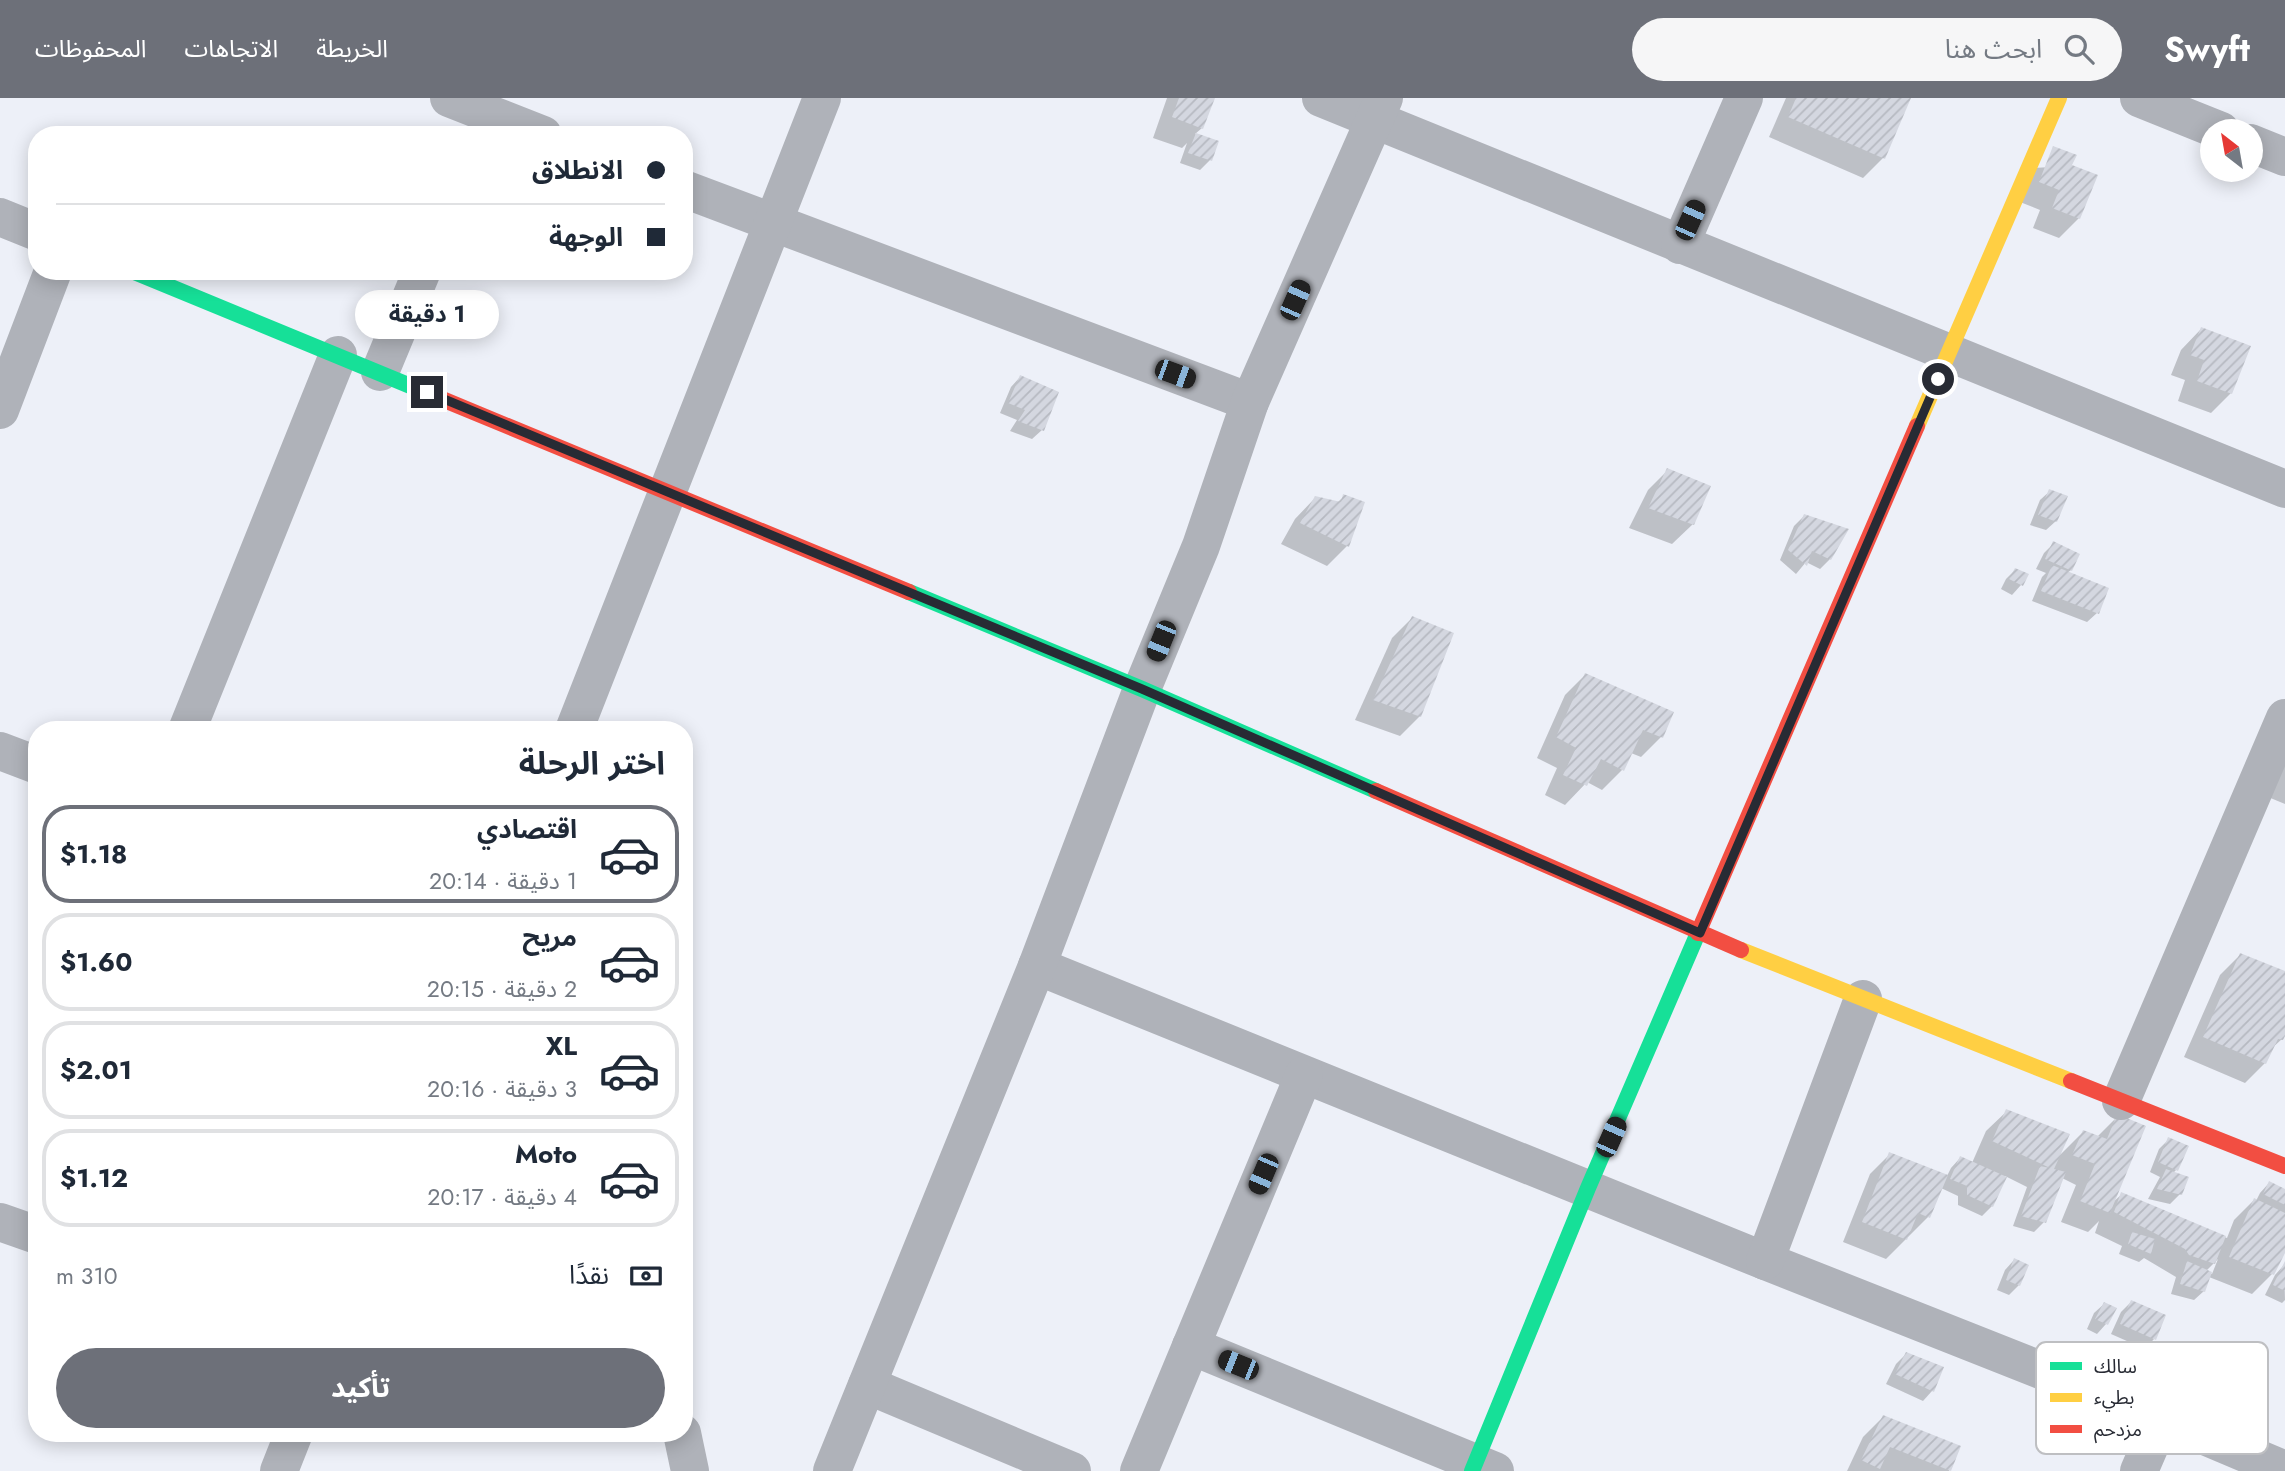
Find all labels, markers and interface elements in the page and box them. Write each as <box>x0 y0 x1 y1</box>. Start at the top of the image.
search box <box>1632 18 2122 81</box>
text: Swyft <box>2164 26 2250 73</box>
text: ابحث هنا <box>1945 30 2042 68</box>
icon: search <box>2060 30 2098 68</box>
text: المحفوظات <box>35 31 146 66</box>
text: الاتجاهات <box>184 31 278 66</box>
text: الخريطة <box>316 31 388 66</box>
north arrow <box>2200 119 2263 182</box>
map controls <box>2200 119 2263 182</box>
text: الانطلاق <box>532 151 623 189</box>
car <box>1672 197 1709 243</box>
text: الوجهة <box>549 218 623 256</box>
car <box>1277 277 1314 323</box>
callout: 1 دقيقة <box>355 290 499 340</box>
text: 1 دقيقة <box>389 297 465 331</box>
car <box>1152 357 1199 391</box>
route start <box>1922 363 1954 395</box>
route end <box>411 376 443 408</box>
car <box>1144 618 1179 664</box>
text: اختر الرحلة <box>519 740 665 786</box>
text: اقتصادي <box>477 810 577 848</box>
icon: car <box>598 823 661 886</box>
text: $1.18 <box>60 835 127 873</box>
text: 1 دقيقة · 20:14 <box>429 864 577 898</box>
text: مريح <box>522 918 577 956</box>
icon: car <box>598 931 661 994</box>
text: $1.60 <box>60 943 132 981</box>
text: 2 دقيقة · 20:15 <box>427 972 577 1006</box>
text: XL <box>545 1027 577 1065</box>
icon: car <box>598 1039 661 1102</box>
text: $2.01 <box>60 1051 132 1089</box>
text: 3 دقيقة · 20:16 <box>427 1072 577 1106</box>
car <box>1593 1114 1630 1160</box>
text: Moto <box>515 1135 577 1173</box>
icon: car <box>598 1147 661 1210</box>
car <box>1246 1151 1281 1197</box>
text: $1.12 <box>60 1159 128 1197</box>
text: 4 دقيقة · 20:17 <box>427 1180 577 1214</box>
text: نقدًا <box>569 1256 609 1294</box>
icon: cash <box>627 1257 665 1295</box>
text: 310 m <box>56 1259 118 1293</box>
legend <box>2036 1342 2268 1454</box>
car <box>1215 1347 1262 1383</box>
button: تأكيد <box>56 1348 665 1428</box>
text: سالك <box>2094 1353 2137 1380</box>
text: بطيء <box>2094 1384 2134 1412</box>
text: مزدحم <box>2094 1416 2142 1444</box>

